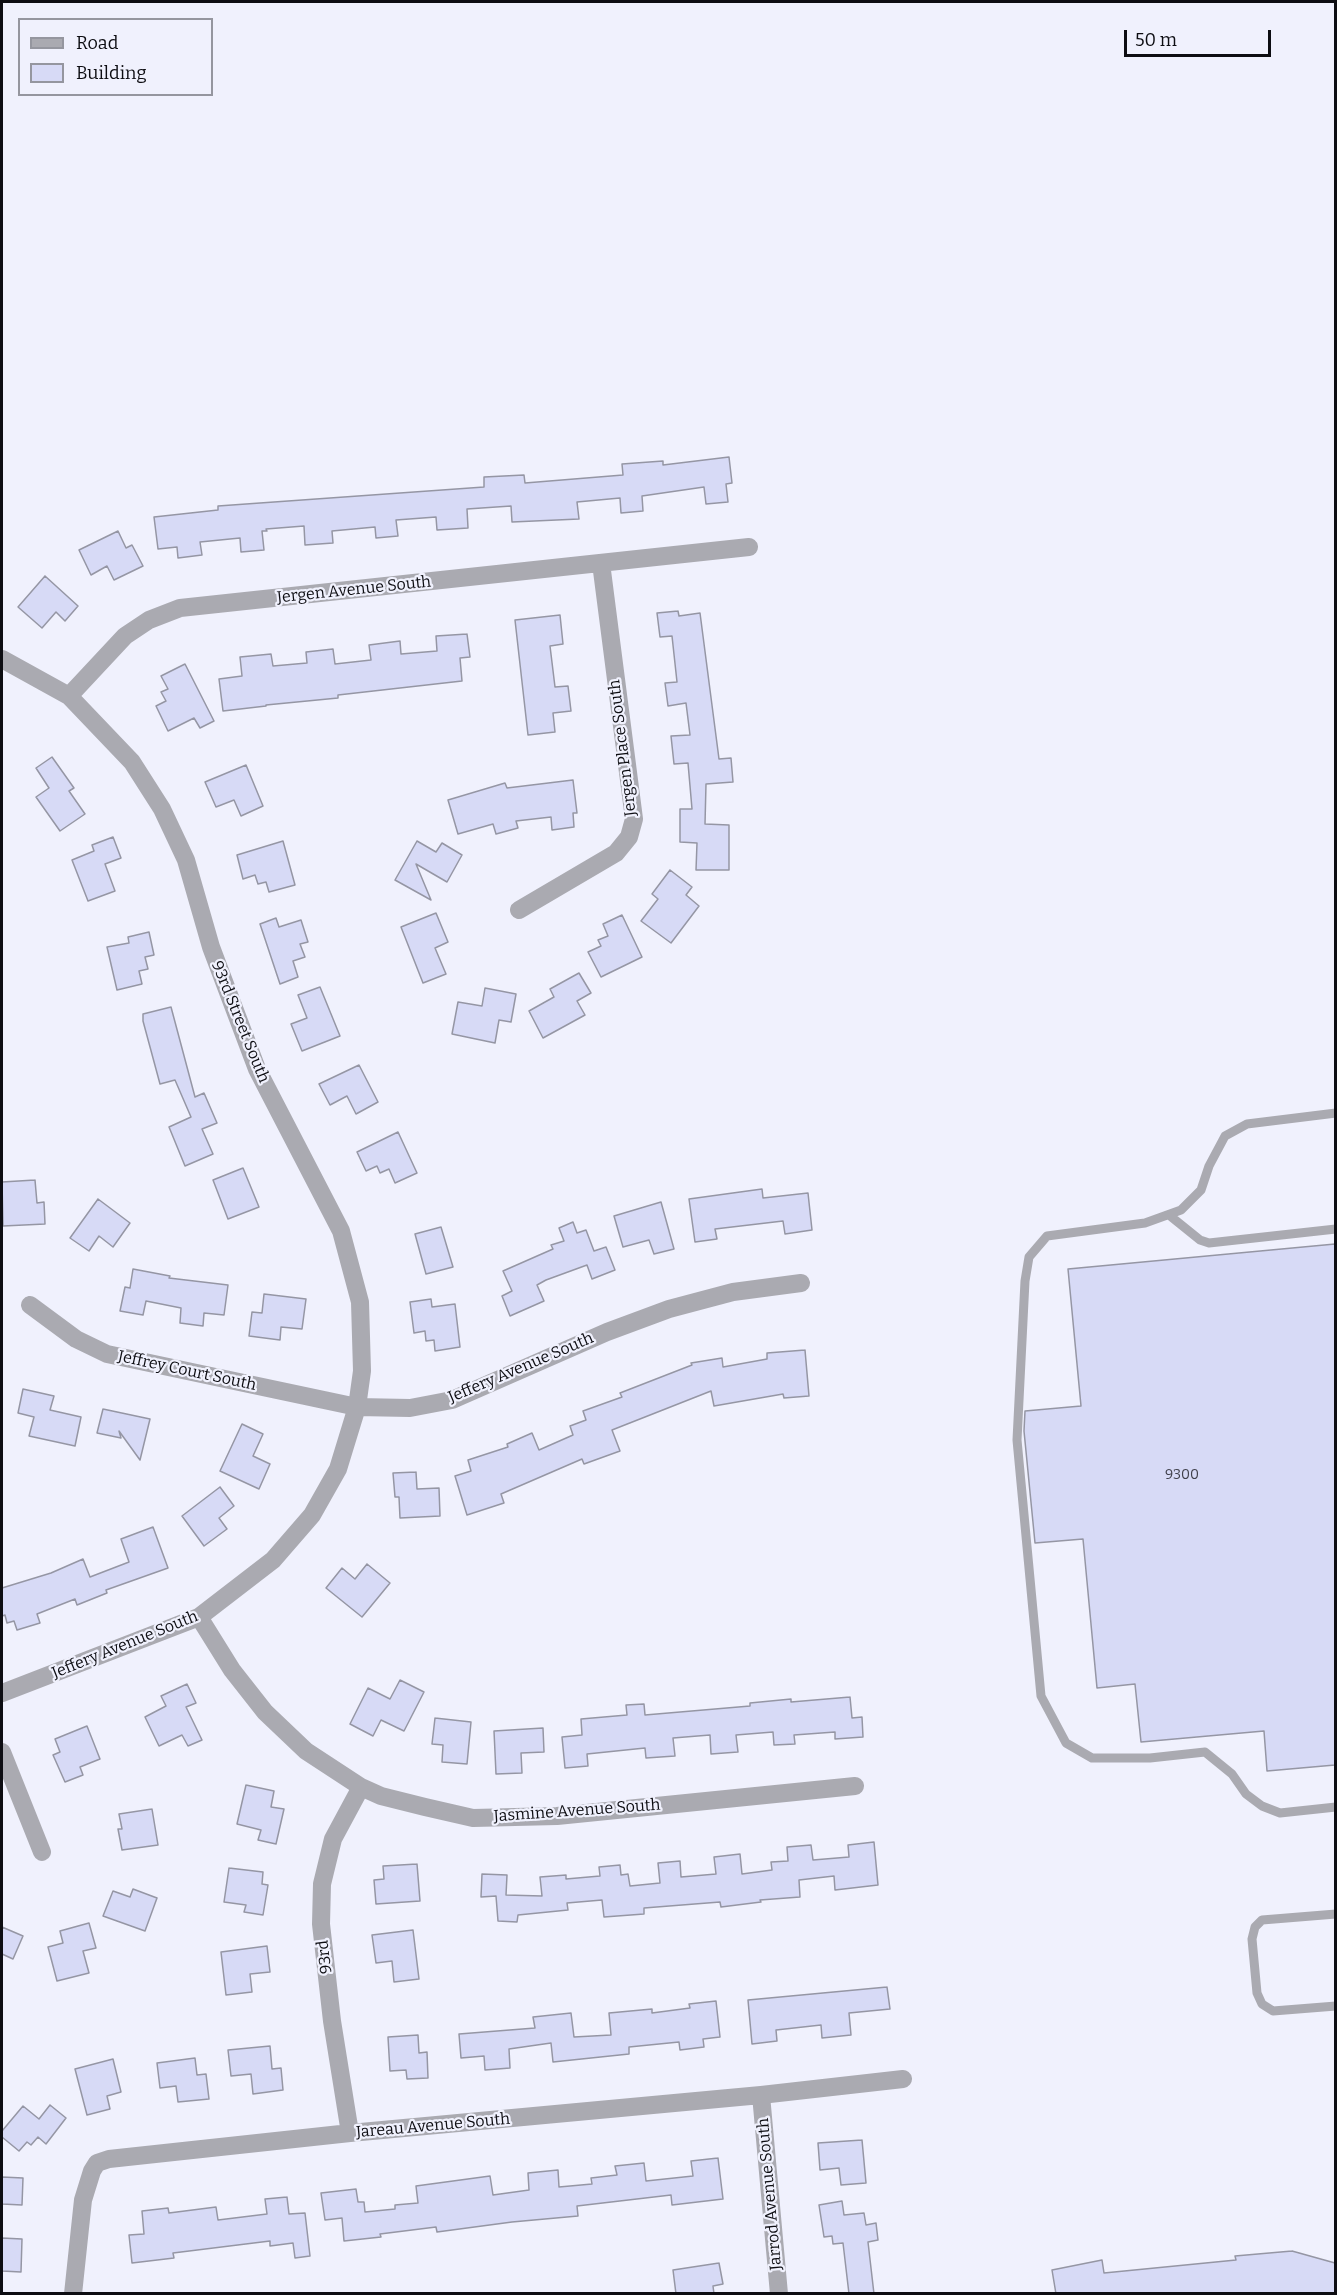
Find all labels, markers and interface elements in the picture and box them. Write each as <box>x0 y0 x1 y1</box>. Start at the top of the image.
legend <box>18 18 213 96</box>
scale bar <box>1127 18 1274 56</box>
text: 50 m <box>1135 29 1177 51</box>
text: Road <box>76 32 118 54</box>
text: Building <box>76 62 147 84</box>
street label: Jergen Avenue South <box>276 572 432 608</box>
street label: Jergen Place South <box>605 678 641 818</box>
street label: 93rd Street South <box>207 958 273 1086</box>
street label: Jeffery Avenue South <box>446 1329 596 1407</box>
street label: Jeffrey Court South <box>116 1347 258 1395</box>
house number: 9300 <box>1165 1467 1199 1483</box>
street label: Jeffery Avenue South <box>49 1607 201 1683</box>
street label: Jasmine Avenue South <box>493 1796 661 1826</box>
street label: 93rd <box>313 1939 337 1975</box>
street label: Jareau Avenue South <box>355 2110 511 2142</box>
street label: Jarrod Avenue South <box>754 2117 786 2271</box>

